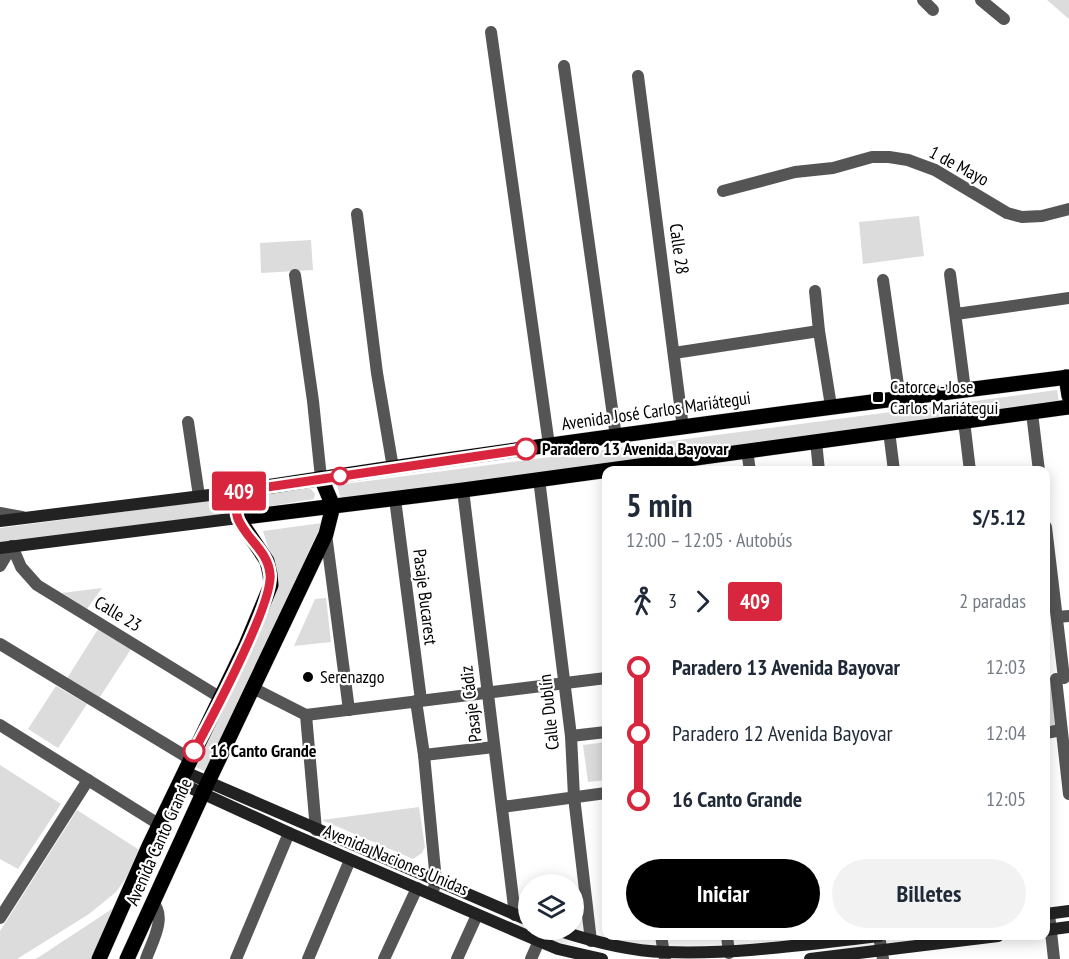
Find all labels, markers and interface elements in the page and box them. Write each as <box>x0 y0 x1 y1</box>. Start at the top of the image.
street label: 1 de Mayo <box>926 140 993 191</box>
street label: Calle 28 <box>665 222 694 276</box>
place label: Catorce - Jose Carlos Mariátegui <box>890 375 998 419</box>
street label: Avenida José Carlos Mariátegui <box>560 386 752 435</box>
marker: Catorce - Jose Carlos Mariátegui <box>871 390 885 404</box>
place label: Paradero 13 Avenida Bayovar <box>542 437 729 460</box>
marker: Paradero 13 Avenida Bayovar <box>515 438 537 460</box>
unlabelled marker <box>331 467 349 485</box>
line badge: 409 <box>204 472 274 510</box>
text: 409 <box>224 478 254 505</box>
text: 5 min <box>626 483 693 526</box>
text: S/5.12 <box>972 503 1026 531</box>
text: 12:00 – 12:05 · Autobús <box>626 527 792 553</box>
street label: Pasaje Bucarest <box>408 548 443 646</box>
icon: walk <box>626 585 659 618</box>
icon: forward <box>686 585 719 618</box>
text: 3 <box>668 588 677 614</box>
text: 409 <box>740 588 770 615</box>
text: 2 paradas <box>959 588 1026 614</box>
street label: Calle 23 <box>90 591 146 637</box>
text: Paradero 13 Avenida Bayovar <box>672 653 900 681</box>
text: 12:03 <box>986 654 1026 680</box>
place label: Serenazgo <box>320 665 385 688</box>
street label: Pasaje Cádiz <box>454 665 487 744</box>
marker: Serenazgo <box>301 670 315 684</box>
street label: Calle Dublín <box>533 673 564 751</box>
text: Paradero 12 Avenida Bayovar <box>672 719 893 747</box>
text: 12:04 <box>986 720 1026 746</box>
place label: 16 Canto Grande <box>210 739 317 762</box>
marker: 16 Canto Grande <box>183 740 205 762</box>
street label: Avenida Canto Grande <box>120 775 197 909</box>
text: 16 Canto Grande <box>672 785 802 813</box>
text: 12:05 <box>986 786 1026 812</box>
street label: Avenida Naciones Unidas <box>320 819 472 900</box>
button: Iniciar <box>626 859 820 928</box>
button: Billetes <box>832 859 1026 928</box>
map controls <box>518 874 584 940</box>
button: layers <box>518 874 584 940</box>

